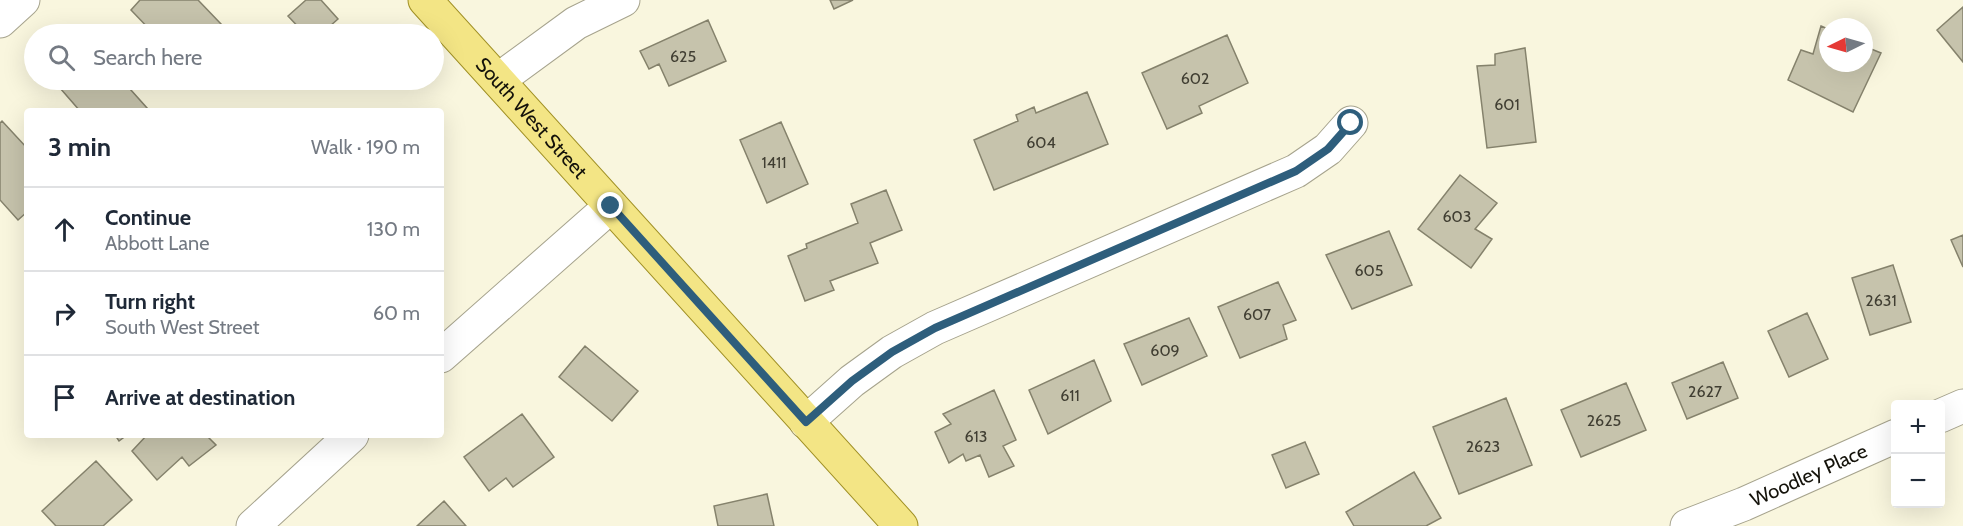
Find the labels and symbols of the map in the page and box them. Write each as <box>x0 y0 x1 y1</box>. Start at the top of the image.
north arrow <box>1819 18 1873 72</box>
house number: 625 <box>670 47 696 66</box>
street label: South West Street <box>471 53 593 183</box>
house number: 602 <box>1181 69 1209 88</box>
house number: 601 <box>1494 95 1520 114</box>
route start <box>1337 109 1363 135</box>
house number: 604 <box>1026 133 1056 152</box>
house number: 1411 <box>762 153 786 172</box>
route end <box>597 192 623 218</box>
house number: 603 <box>1443 207 1471 226</box>
house number: 605 <box>1355 261 1383 280</box>
house number: 2631 <box>1865 291 1897 310</box>
house number: 607 <box>1243 305 1271 324</box>
house number: 609 <box>1150 341 1180 360</box>
house number: 2627 <box>1688 382 1722 401</box>
house number: 611 <box>1060 386 1080 405</box>
house number: 2625 <box>1587 411 1621 430</box>
house number: 613 <box>965 427 987 446</box>
house number: 2623 <box>1466 437 1500 456</box>
street label: Woodley Place <box>1747 438 1871 512</box>

